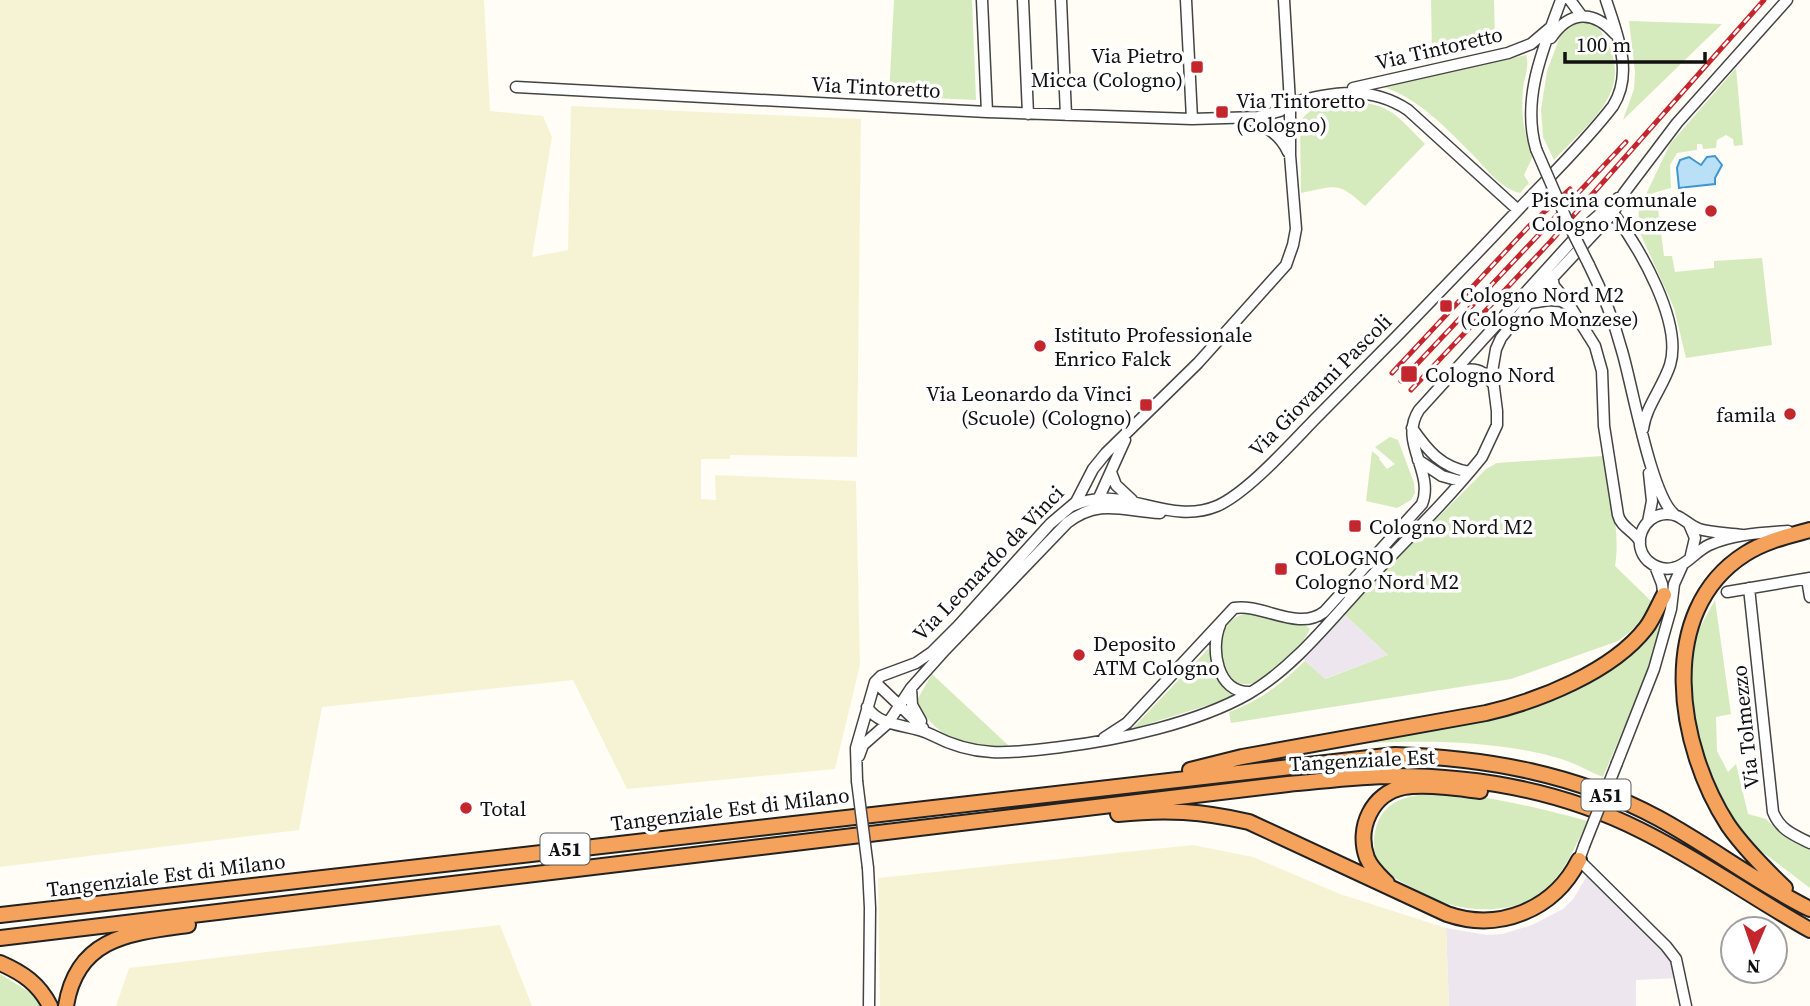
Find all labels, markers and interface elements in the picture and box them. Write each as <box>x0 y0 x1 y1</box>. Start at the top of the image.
street label: Via Tintoretto <box>1373 19 1505 77</box>
scale bar <box>1565 21 1705 65</box>
text: 100 m <box>1576 30 1631 59</box>
place label: Via Pietro Micca (Cologno) <box>1031 41 1183 94</box>
marker: Via Pietro Micca (Cologno) <box>1189 59 1205 75</box>
street label: Via Tintoretto <box>811 69 941 105</box>
place label: Via Tintoretto (Cologno) <box>1236 86 1366 139</box>
marker: Via Tintoretto (Cologno) <box>1214 104 1230 120</box>
place label: Piscina comunale Cologno Monzese <box>1531 185 1697 238</box>
marker: Piscina comunale Cologno Monzese <box>1703 203 1719 219</box>
place label: Cologno Nord M2 (Cologno Monzese) <box>1460 280 1639 333</box>
marker: Cologno Nord M2 (Cologno Monzese) <box>1438 298 1454 314</box>
street label: Via Giovanni Pascoli <box>1242 307 1398 463</box>
place label: Istituto Professionale Enrico Falck <box>1054 320 1252 373</box>
marker: Istituto Professionale Enrico Falck <box>1032 338 1048 354</box>
place label: Cologno Nord <box>1425 360 1555 389</box>
marker: Cologno Nord <box>1399 364 1419 384</box>
place label: Via Leonardo da Vinci (Scuole) (Cologno) <box>926 379 1132 432</box>
marker: Via Leonardo da Vinci (Scuole) (Cologno) <box>1138 397 1154 413</box>
place label: famila <box>1716 400 1776 429</box>
marker: famila <box>1782 406 1798 422</box>
street label: Via Leonardo da Vinci <box>906 479 1070 647</box>
place label: Cologno Nord M2 <box>1369 512 1533 541</box>
marker: Cologno Nord M2 <box>1347 518 1363 534</box>
place label: COLOGNO Cologno Nord M2 <box>1295 543 1459 596</box>
marker: COLOGNO Cologno Nord M2 <box>1273 561 1289 577</box>
place label: Deposito ATM Cologno <box>1093 629 1220 682</box>
marker: Deposito ATM Cologno <box>1071 647 1087 663</box>
street label: Via Tolmezzo <box>1724 664 1766 790</box>
street label: Tangenziale Est <box>1288 742 1436 778</box>
street label: Tangenziale Est di Milano <box>609 780 851 838</box>
road number: A51 <box>1582 780 1630 810</box>
place label: Total <box>480 794 526 823</box>
marker: Total <box>458 800 474 816</box>
road number: A51 <box>540 834 590 864</box>
street label: Tangenziale Est di Milano <box>45 846 287 904</box>
north arrow <box>1719 915 1789 985</box>
text: N <box>1746 954 1761 980</box>

